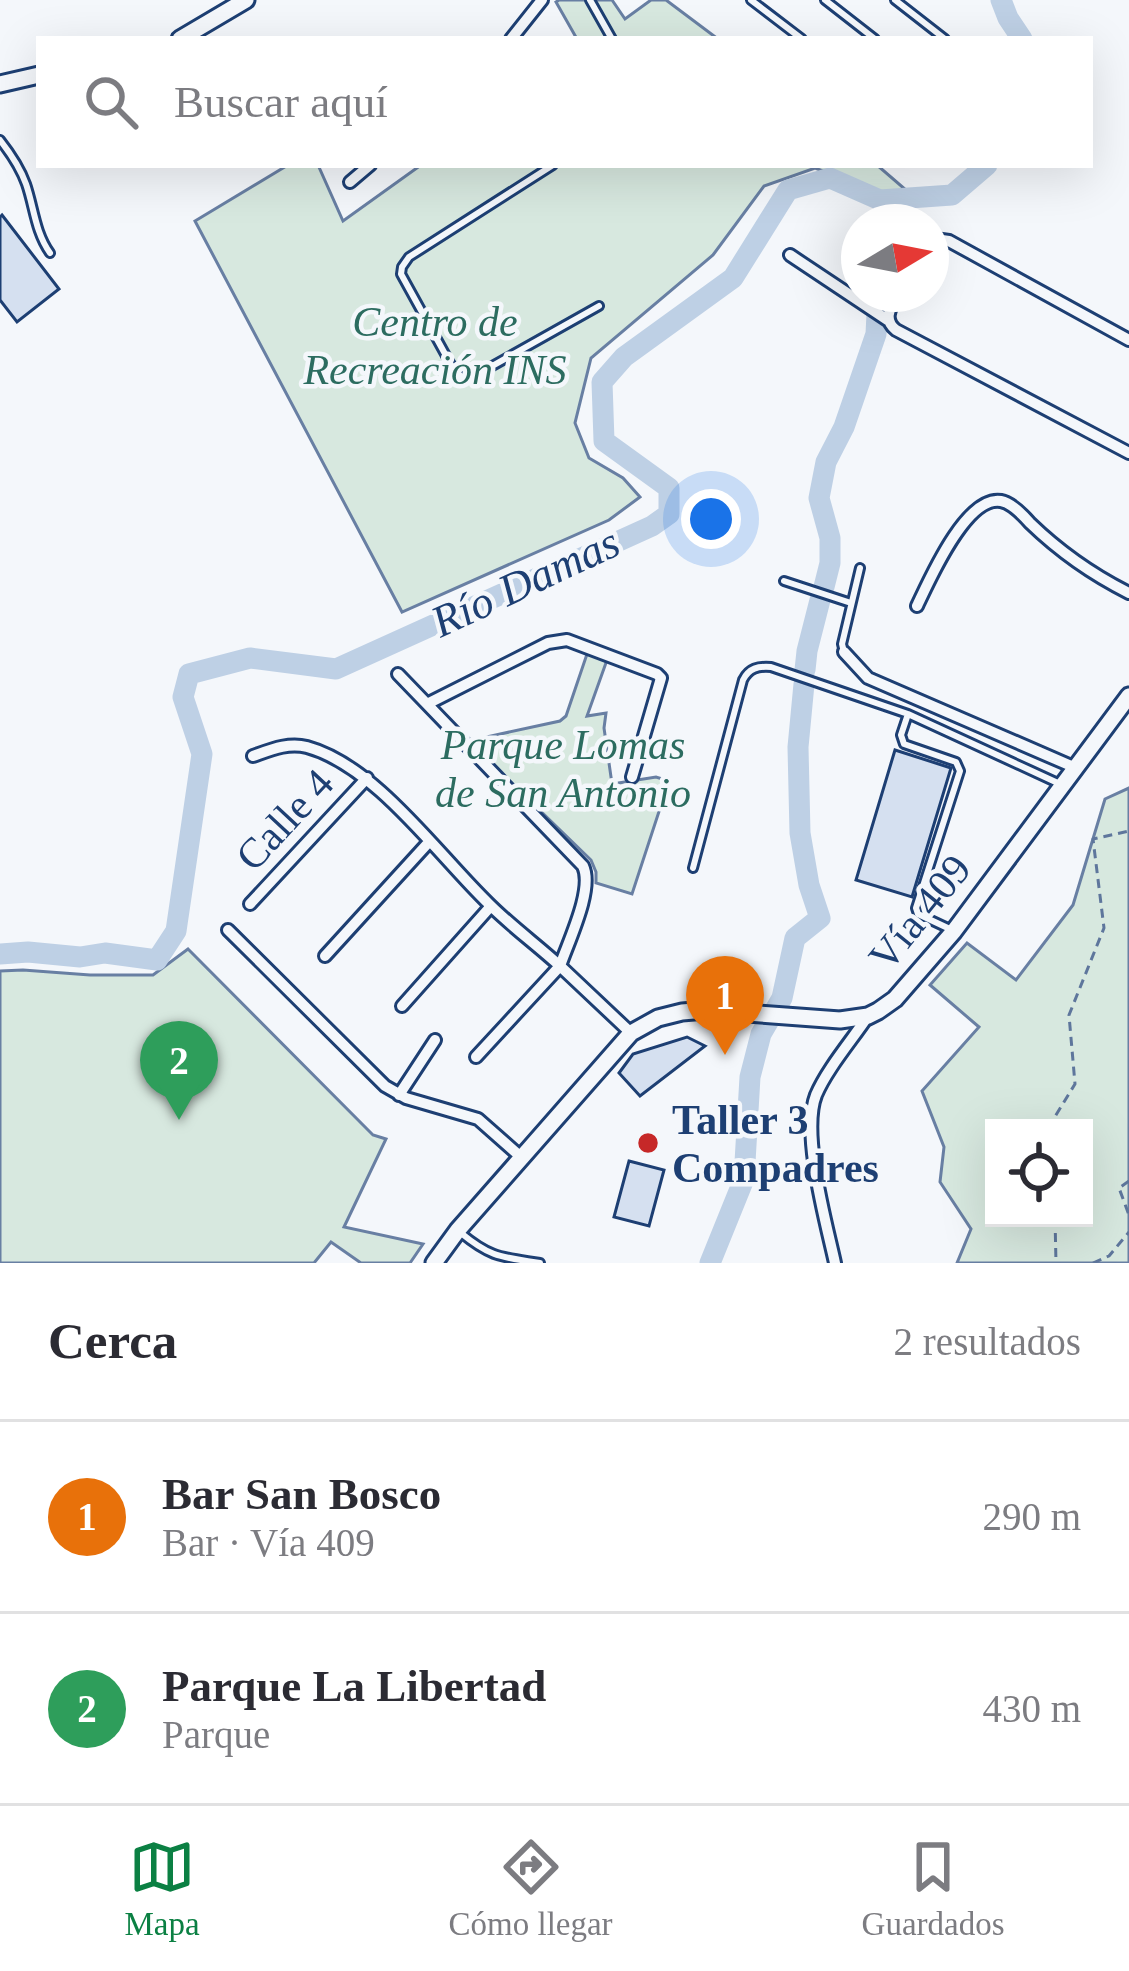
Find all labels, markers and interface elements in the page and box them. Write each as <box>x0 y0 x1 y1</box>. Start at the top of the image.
search box <box>36 36 1093 168</box>
icon: search <box>78 69 144 135</box>
text: Buscar aquí <box>174 77 388 127</box>
north arrow <box>841 204 949 312</box>
park label: Centro de Recreación INS <box>302 299 567 393</box>
your location <box>681 489 741 549</box>
water label: Río Damas <box>423 517 627 648</box>
park label: Parque Lomas de San Antonio <box>435 722 691 816</box>
street label: Calle 4 <box>227 760 343 879</box>
street label: Vía 409 <box>860 846 980 979</box>
pin: 1 <box>686 956 764 1055</box>
pin: 2 <box>140 1021 218 1120</box>
place label: Taller 3 Compadres <box>672 1097 879 1191</box>
map controls <box>985 1119 1093 1227</box>
button: locate <box>985 1119 1093 1227</box>
marker: Taller 3 Compadres <box>635 1130 661 1156</box>
text: Cerca <box>48 1313 177 1369</box>
text: 2 resultados <box>894 1320 1081 1363</box>
text: Bar San Bosco <box>162 1469 441 1519</box>
text: 1 <box>77 1495 97 1538</box>
text: 290 m <box>982 1495 1081 1538</box>
text: Bar · Vía 409 <box>162 1521 375 1564</box>
text: Parque La Libertad <box>162 1661 546 1711</box>
text: 2 <box>77 1687 97 1730</box>
text: 430 m <box>982 1687 1081 1730</box>
text: Parque <box>162 1713 270 1756</box>
tab: Mapa <box>124 1834 200 1943</box>
tab: Cómo llegar <box>449 1834 613 1943</box>
tab: Guardados <box>862 1834 1005 1943</box>

